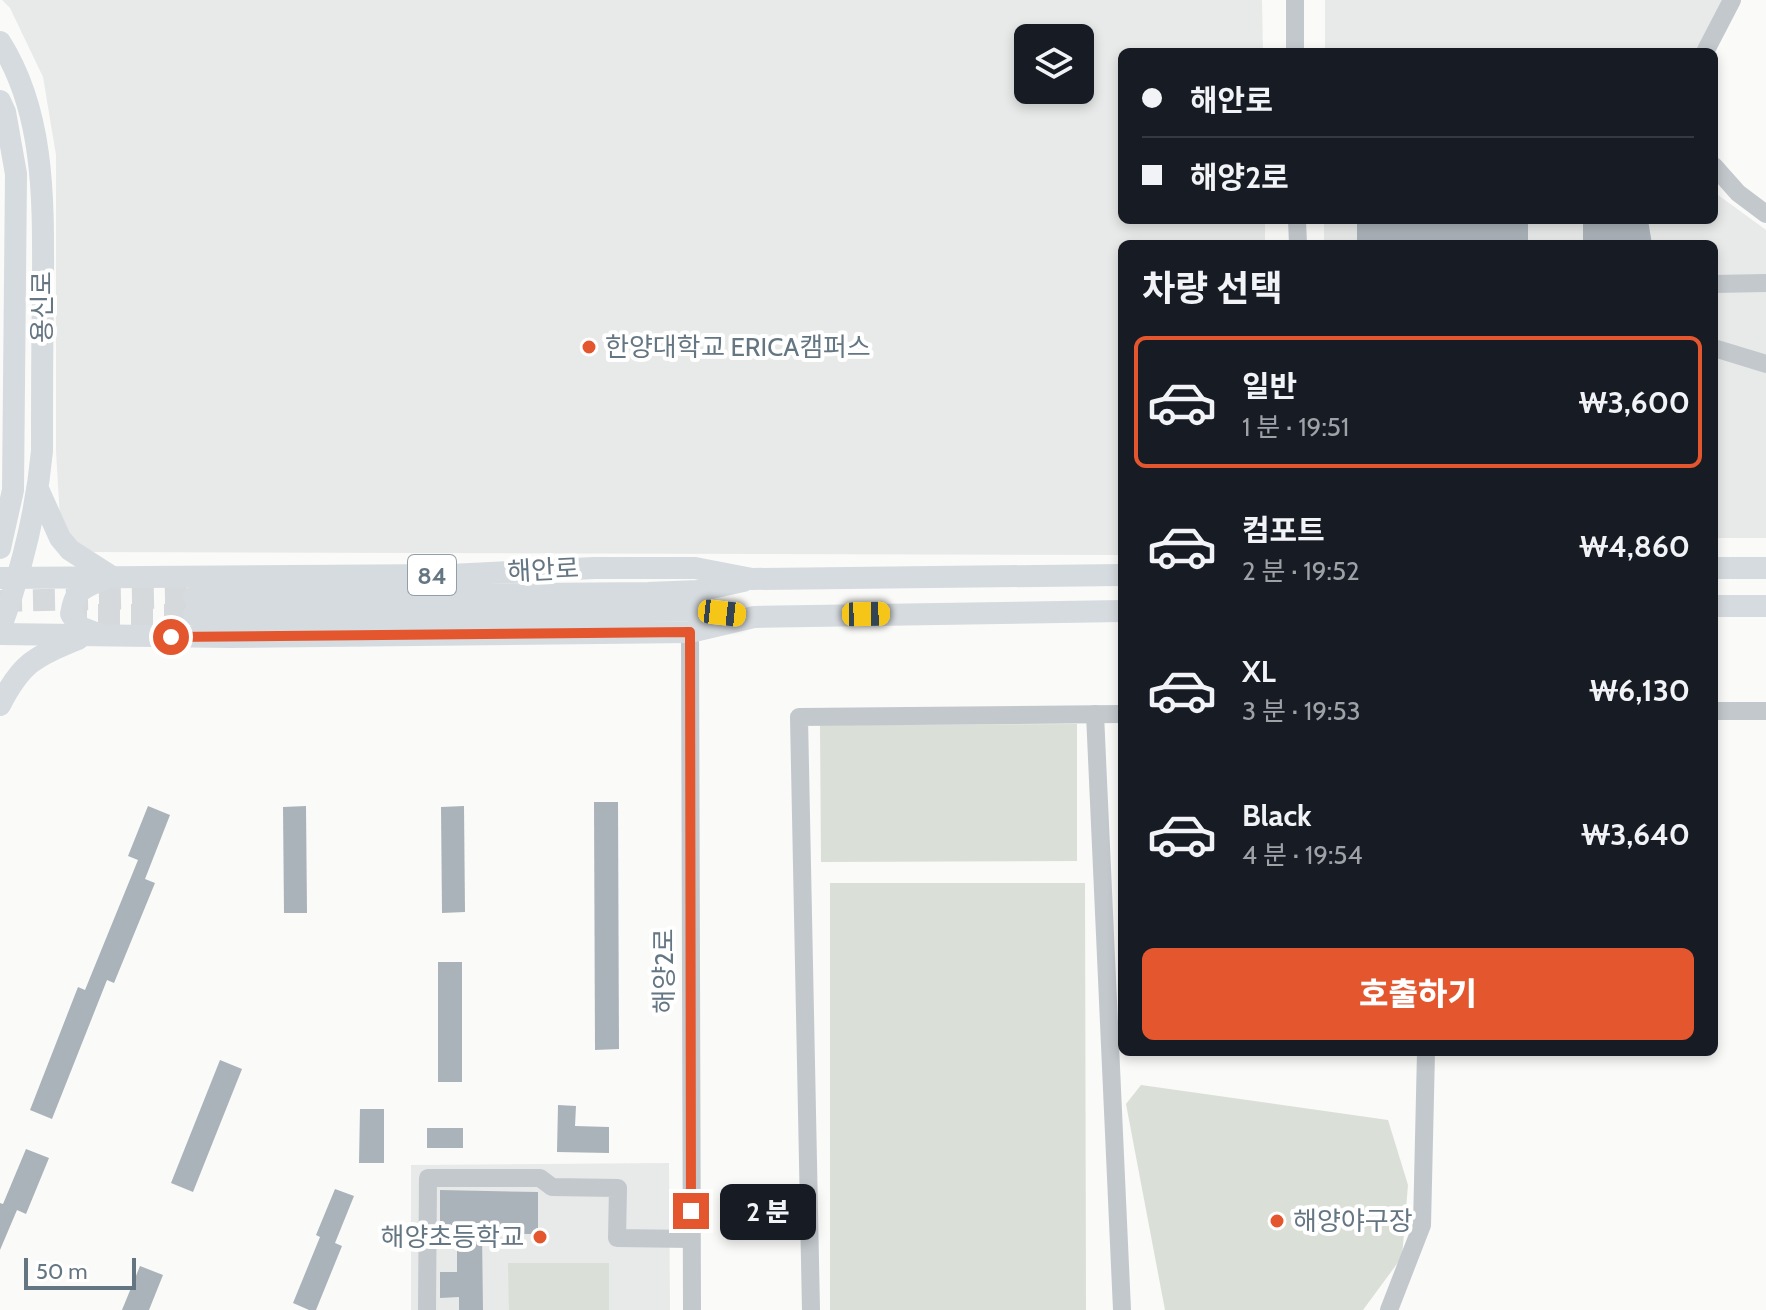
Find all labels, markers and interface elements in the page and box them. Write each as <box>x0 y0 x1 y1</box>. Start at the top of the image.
map controls <box>1014 24 1094 104</box>
button: layers <box>1014 24 1094 104</box>
text: 해안로 <box>1190 82 1273 119</box>
text: 해양2로 <box>1190 159 1289 196</box>
text: 차량 선택 <box>1142 266 1283 310</box>
street label: 용신로 <box>26 271 58 343</box>
place label: 한양대학교 ERICA캠퍼스 <box>605 331 871 363</box>
marker: 한양대학교 ERICA캠퍼스 <box>580 338 598 356</box>
icon: car <box>1146 366 1218 438</box>
text: 일반 <box>1242 368 1297 405</box>
text: ₩3,600 <box>1579 384 1690 421</box>
text: 1 분 · 19:51 <box>1242 411 1349 443</box>
icon: car <box>1146 510 1218 582</box>
text: 컴포트 <box>1242 512 1325 549</box>
text: ₩4,860 <box>1579 528 1690 565</box>
street label: 해안로 <box>506 552 580 588</box>
road number: 84 <box>408 555 456 595</box>
text: 2 분 · 19:52 <box>1242 555 1360 587</box>
car <box>697 599 747 627</box>
car <box>842 602 890 626</box>
route start <box>153 619 189 655</box>
text: XL <box>1242 653 1276 690</box>
icon: car <box>1146 654 1218 726</box>
text: ₩6,130 <box>1589 672 1690 709</box>
text: 3 분 · 19:53 <box>1242 695 1361 727</box>
text: Black <box>1242 797 1312 834</box>
icon: car <box>1146 798 1218 870</box>
text: ₩3,640 <box>1581 816 1690 853</box>
text: 4 분 · 19:54 <box>1242 839 1362 871</box>
street label: 해양2로 <box>648 928 680 1014</box>
button: 호출하기 <box>1142 948 1694 1040</box>
callout: 2 분 <box>719 1183 815 1239</box>
route end <box>673 1193 709 1229</box>
text: 2 분 <box>746 1196 790 1228</box>
place label: 해양야구장 <box>1293 1205 1413 1237</box>
marker: 해양야구장 <box>1268 1212 1286 1230</box>
place label: 해양초등학교 <box>380 1221 524 1253</box>
marker: 해양초등학교 <box>531 1228 549 1246</box>
scale bar <box>24 1254 136 1290</box>
text: 50 m <box>36 1258 88 1285</box>

